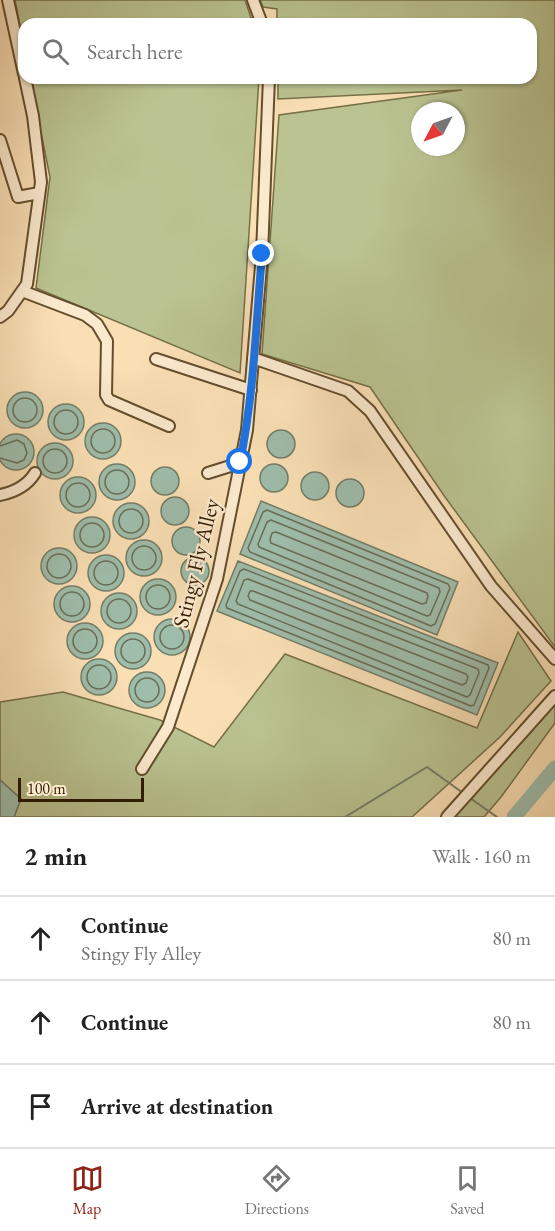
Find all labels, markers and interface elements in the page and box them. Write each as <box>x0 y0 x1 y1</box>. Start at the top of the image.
search box <box>18 18 537 84</box>
icon: search <box>39 35 72 68</box>
text: Search here <box>87 37 182 66</box>
north arrow <box>411 102 465 156</box>
route end <box>248 240 274 266</box>
route start <box>226 448 252 474</box>
street label: Stingy Fly Alley <box>166 495 226 631</box>
scale bar <box>18 775 144 802</box>
text: 100 m <box>27 778 66 799</box>
text: 2 min <box>24 839 87 873</box>
text: Walk · 160 m <box>432 843 531 869</box>
text: Continue <box>81 911 168 940</box>
icon: ahead <box>24 922 57 955</box>
text: 80 m <box>492 925 531 951</box>
text: Stingy Fly Alley <box>81 940 201 966</box>
icon: ahead <box>24 1006 57 1039</box>
text: Continue <box>81 1008 168 1037</box>
text: 80 m <box>492 1009 531 1035</box>
icon: arrive <box>24 1090 57 1123</box>
text: Arrive at destination <box>81 1092 273 1121</box>
tab: Map <box>71 1162 104 1219</box>
tab: Directions <box>245 1162 309 1219</box>
tab: Saved <box>450 1162 484 1219</box>

